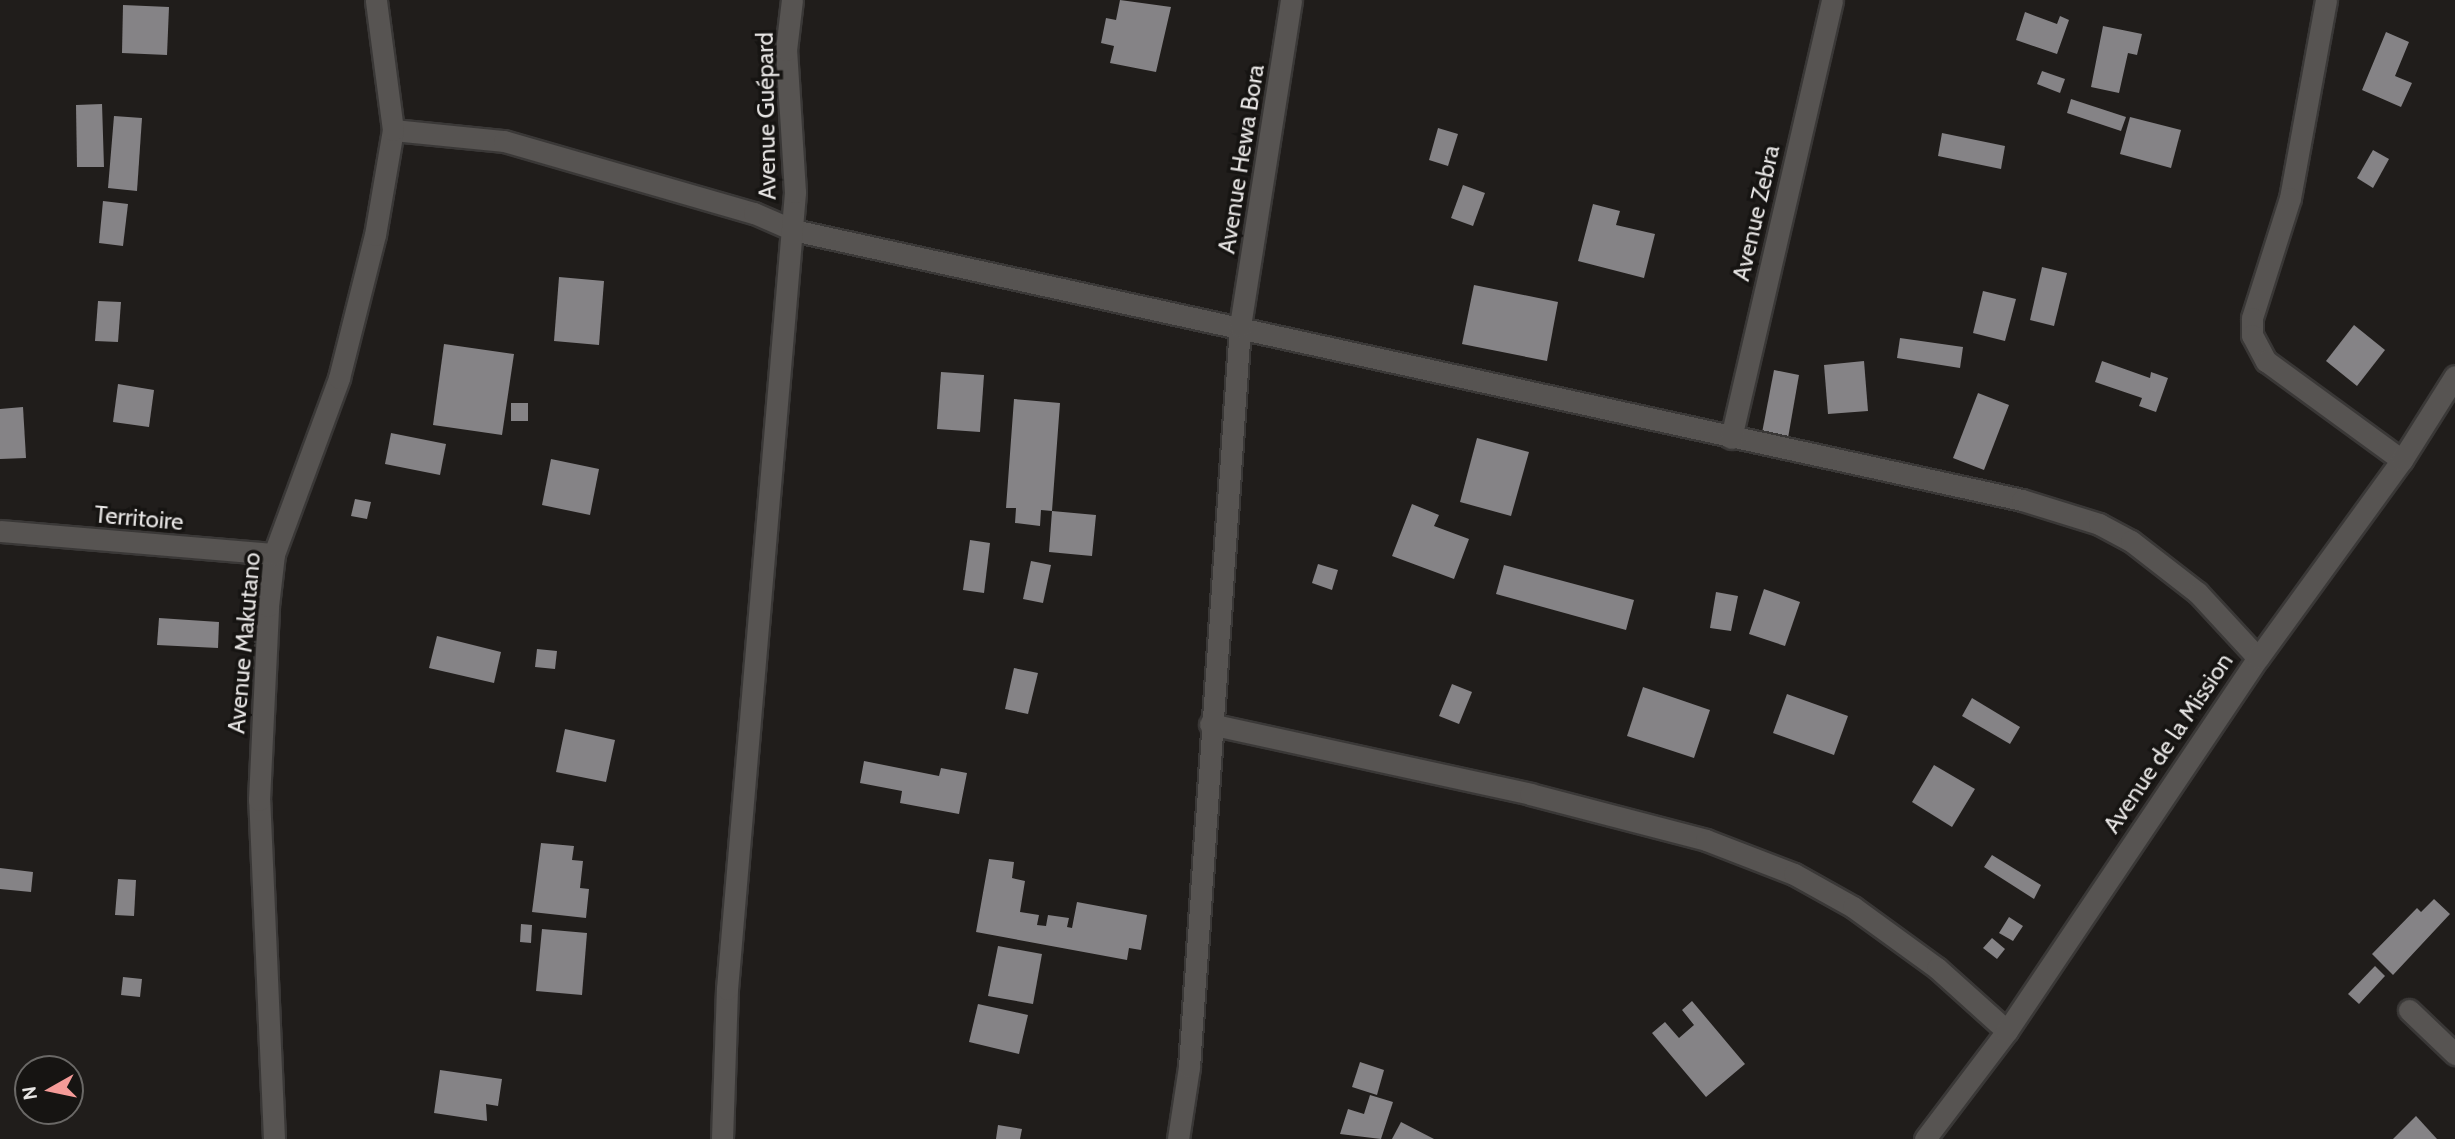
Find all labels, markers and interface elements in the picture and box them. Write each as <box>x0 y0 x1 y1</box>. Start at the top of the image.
street label: Avenue Guépard <box>750 32 782 200</box>
street label: Avenue Hewa Bora <box>1212 62 1270 256</box>
street label: Avenue Zebra <box>1726 142 1786 284</box>
street label: Territoire <box>93 500 185 536</box>
street label: Avenue Makutano <box>222 551 266 735</box>
street label: Avenue de la Mission <box>2097 647 2239 839</box>
north arrow <box>14 1055 84 1125</box>
text: N <box>17 1085 42 1101</box>

